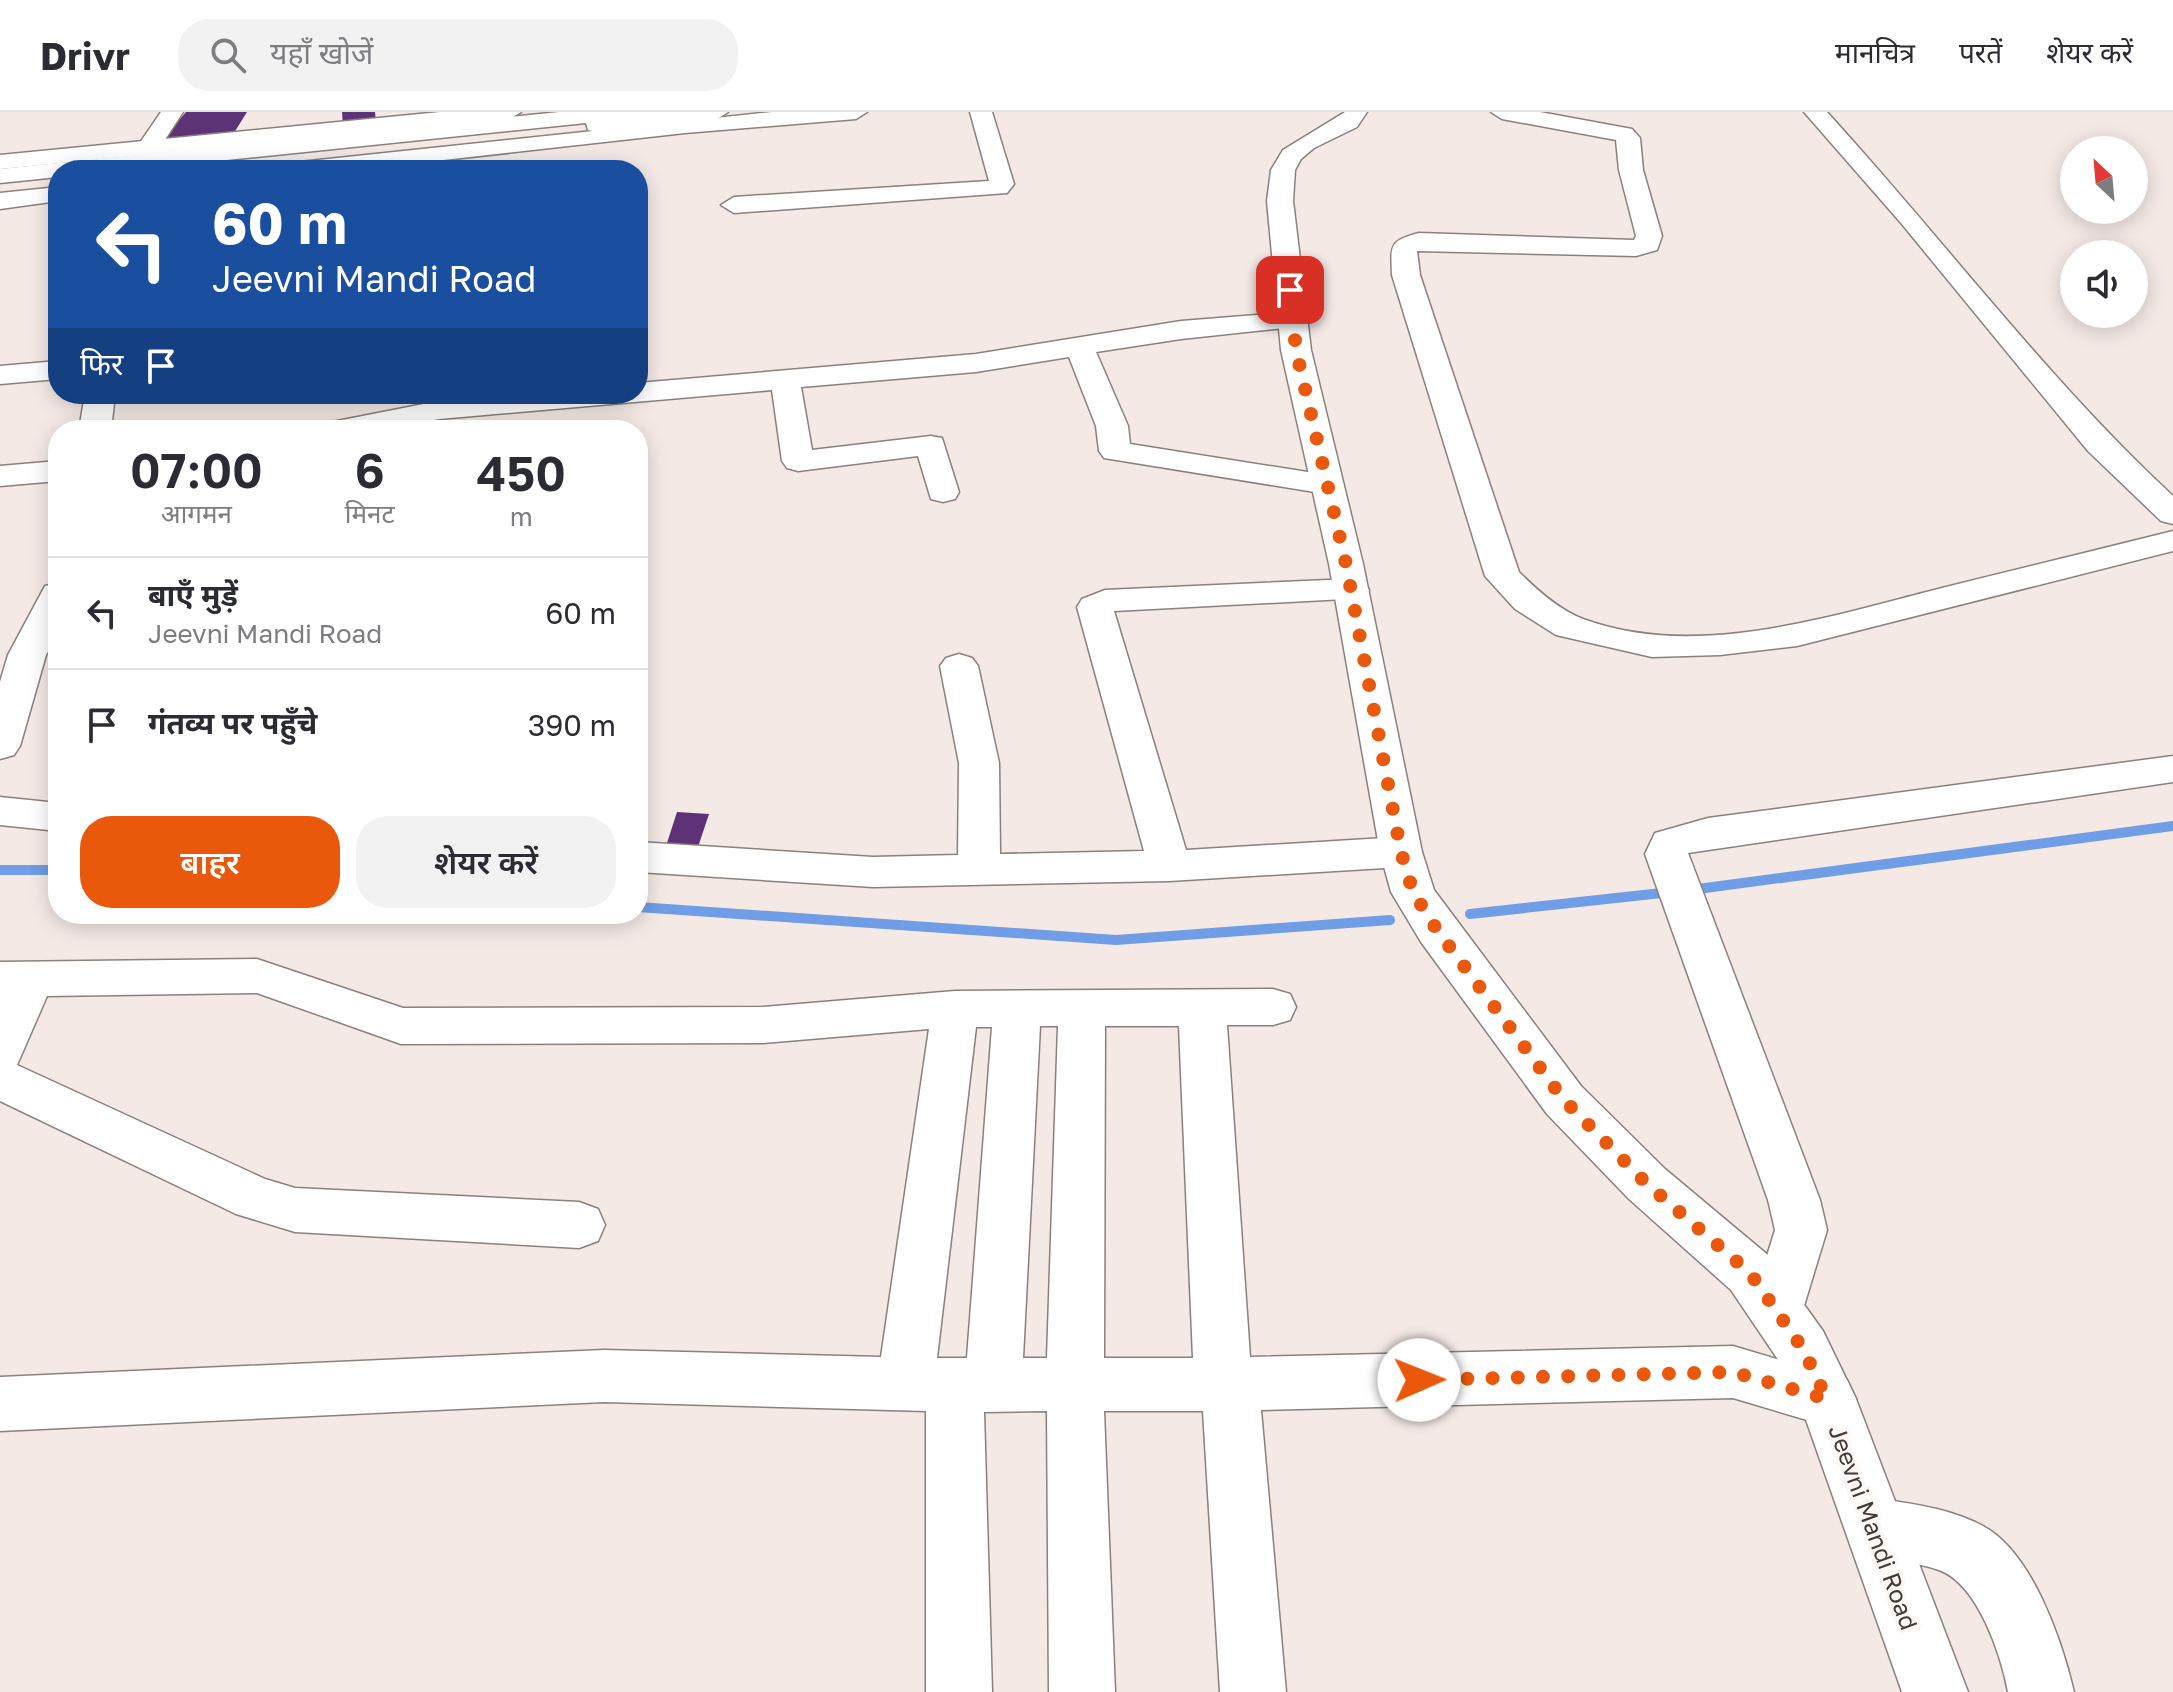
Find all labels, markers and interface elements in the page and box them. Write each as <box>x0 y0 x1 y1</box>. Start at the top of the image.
search box <box>178 19 738 91</box>
text: Drivr <box>40 33 130 78</box>
icon: search <box>206 33 250 77</box>
text: यहाँ खोजें <box>270 35 373 71</box>
text: मानचित्र <box>1835 36 1915 69</box>
text: परतें <box>1959 36 2002 69</box>
text: शेयर करें <box>2046 36 2133 69</box>
north arrow <box>2060 136 2148 224</box>
map controls <box>2060 136 2148 328</box>
text: 60 m <box>212 189 347 256</box>
icon: left <box>80 192 184 296</box>
button: sound <box>2060 240 2148 328</box>
pin <box>1256 256 1324 324</box>
text: Jeevni Mandi Road <box>212 257 536 300</box>
icon: arrive <box>1268 268 1312 312</box>
icon: arrive <box>139 344 183 388</box>
text: फिर <box>80 346 123 382</box>
text: 07:00 <box>130 441 263 499</box>
text: 6 <box>355 441 385 499</box>
text: 450 <box>476 444 566 502</box>
text: आगमन <box>161 498 232 529</box>
text: मिनट <box>345 498 395 529</box>
text: m <box>510 501 533 532</box>
text: बाएँ मुड़ें <box>148 577 238 613</box>
icon: left <box>80 591 124 635</box>
text: 60 m <box>545 595 616 631</box>
text: Jeevni Mandi Road <box>148 618 382 649</box>
icon: arrive <box>80 703 124 747</box>
text: गंतव्य पर पहुँचे <box>148 705 317 741</box>
text: 390 m <box>528 707 616 743</box>
button: बाहर <box>80 816 340 908</box>
button: शेयर करें <box>356 816 616 908</box>
position arrow <box>1377 1338 1461 1422</box>
street label: Jeevni Mandi Road <box>1823 1420 1925 1634</box>

